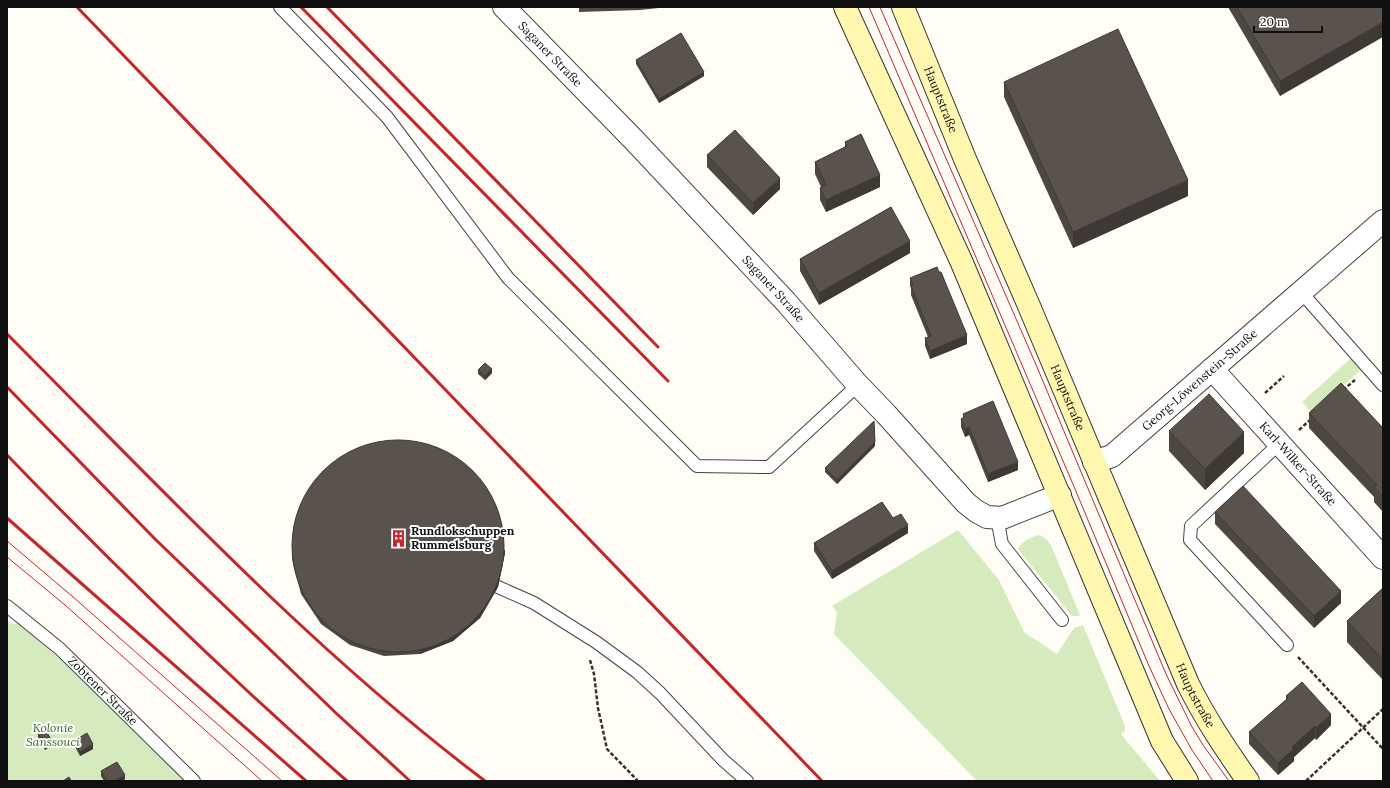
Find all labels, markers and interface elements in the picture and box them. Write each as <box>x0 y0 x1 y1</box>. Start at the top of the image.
scale bar <box>1254 8 1322 34</box>
text: 20 m <box>1260 14 1288 29</box>
street label: Saganer Straße <box>515 18 586 90</box>
street label: Hauptstraße <box>921 64 962 135</box>
street label: Saganer Straße <box>739 252 808 326</box>
street label: Georg-Löwenstein-Straße <box>1139 325 1260 434</box>
street label: Hauptstraße <box>1047 362 1089 433</box>
street label: Karl-Wilker-Straße <box>1256 419 1340 509</box>
place label: Rundlokschuppen Rummelsburg <box>411 523 515 552</box>
building icon: Rundlokschuppen Rummelsburg <box>388 528 408 548</box>
street label: Zobtener Straße <box>65 653 141 729</box>
street label: Hauptstraße <box>1173 661 1219 731</box>
park label: Kolonie Sanssouci <box>26 720 80 749</box>

